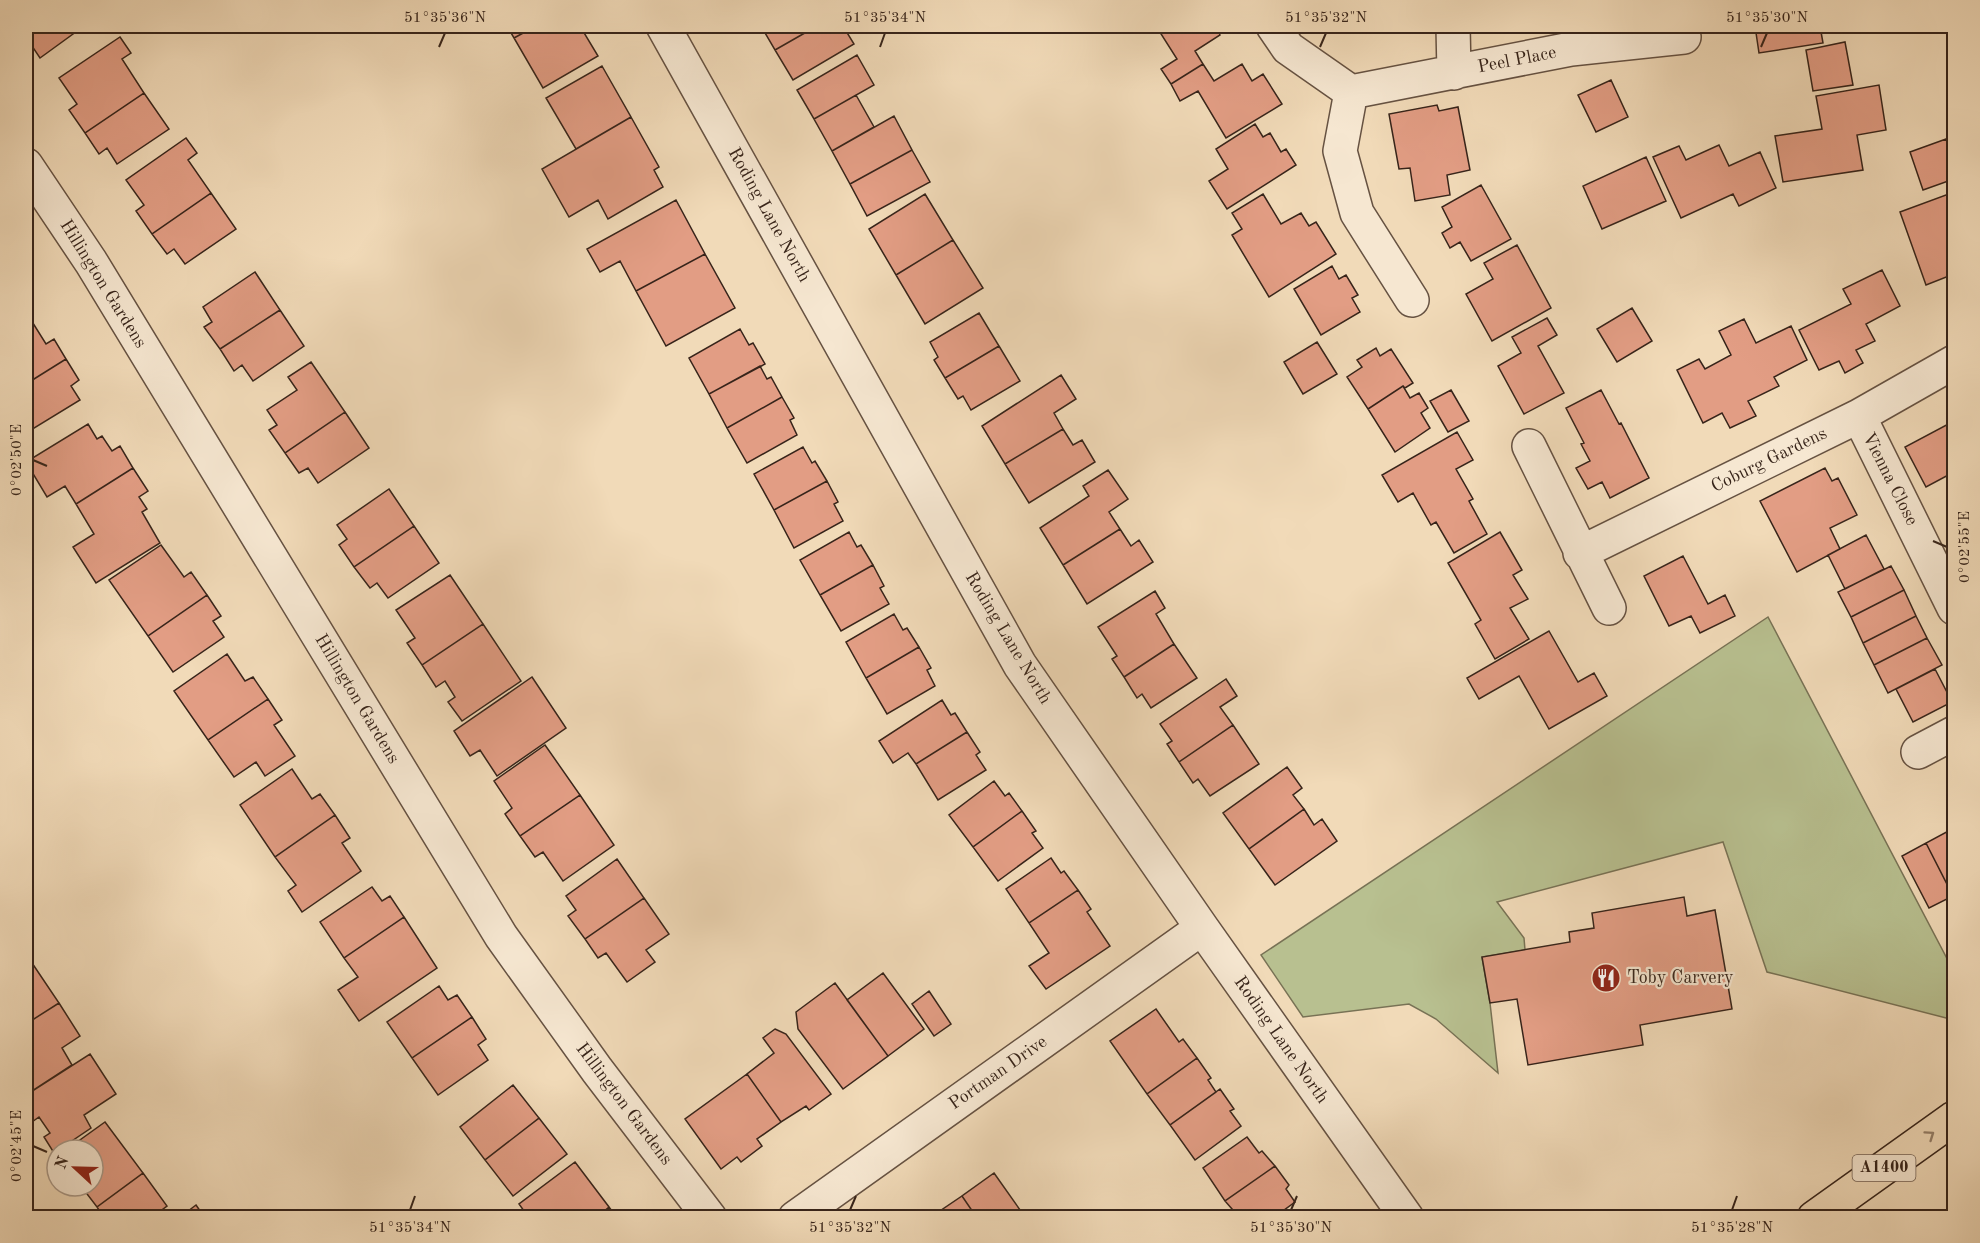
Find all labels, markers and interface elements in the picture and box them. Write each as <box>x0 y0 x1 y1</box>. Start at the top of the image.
text: 51°35'36"N <box>404 11 486 26</box>
text: 51°35'34"N <box>844 11 926 26</box>
text: 51°35'32"N <box>1285 11 1367 26</box>
text: 51°35'30"N <box>1726 11 1808 26</box>
street label: Peel Place <box>1476 44 1558 76</box>
street label: Roding Lane North <box>725 145 814 285</box>
street label: Hillington Gardens <box>56 217 150 351</box>
text: 0°02'50"E <box>10 424 25 496</box>
street label: Coburg Gardens <box>1708 424 1830 496</box>
street label: Vienna Close <box>1859 430 1921 528</box>
text: 0°02'55"E <box>1958 511 1973 583</box>
street label: Roding Lane North <box>961 569 1055 707</box>
street label: Hillington Gardens <box>311 631 403 767</box>
restaurant icon: Toby Carvery <box>1590 962 1622 994</box>
place label: Toby Carvery <box>1627 969 1734 987</box>
street label: Roding Lane North <box>1230 973 1332 1107</box>
street label: Portman Drive <box>946 1033 1050 1113</box>
street label: Hillington Gardens <box>572 1040 676 1168</box>
text: 0°02'45"E <box>10 1110 25 1182</box>
one-way arrow <box>1924 1131 1935 1142</box>
north arrow <box>45 1138 105 1198</box>
text: N <box>53 1154 73 1172</box>
road number: A1400 <box>1852 1155 1916 1181</box>
text: 51°35'34"N <box>369 1221 451 1236</box>
text: 51°35'32"N <box>809 1221 891 1236</box>
text: 51°35'30"N <box>1250 1221 1332 1236</box>
text: 51°35'28"N <box>1691 1221 1773 1236</box>

